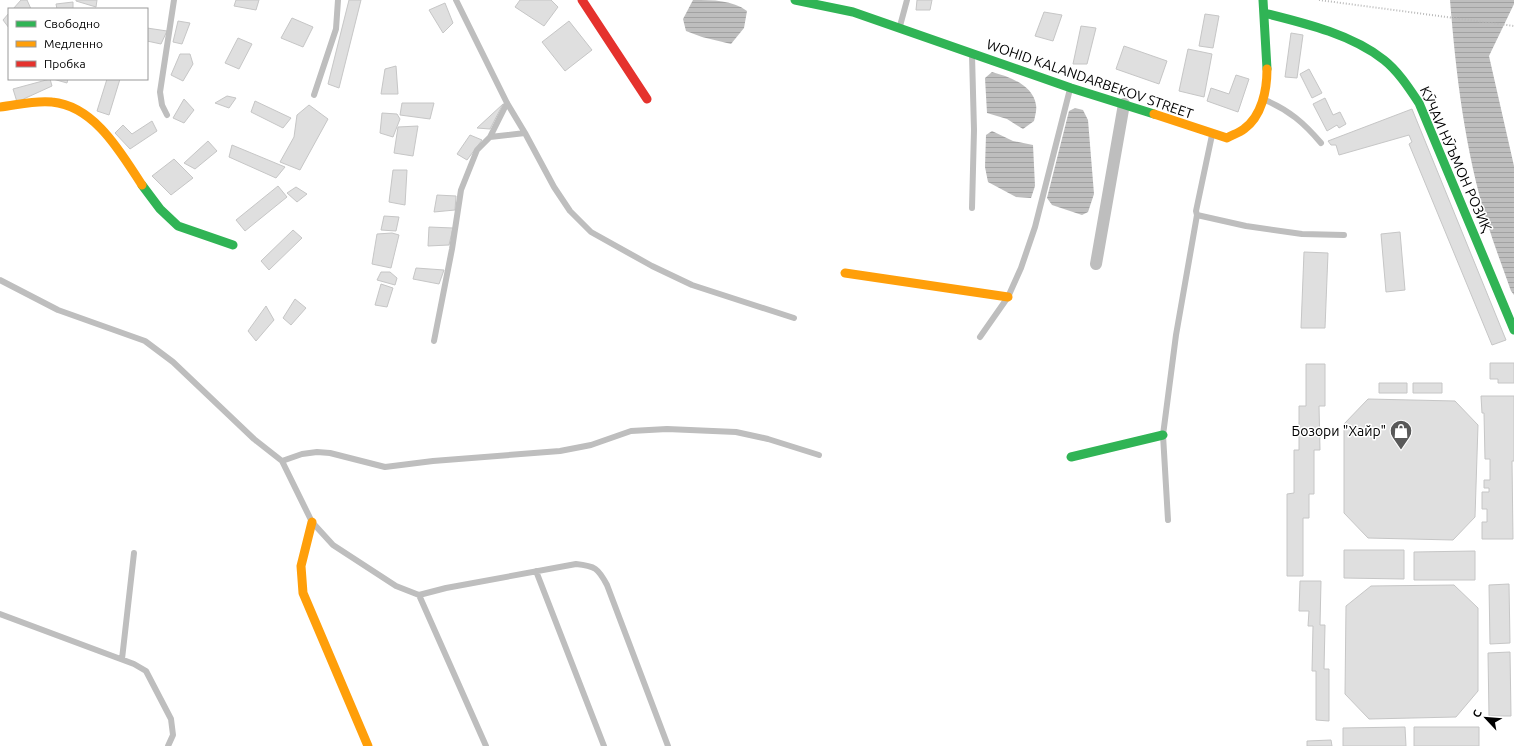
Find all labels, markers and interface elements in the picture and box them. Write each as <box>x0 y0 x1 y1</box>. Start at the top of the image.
legend <box>8 8 148 80</box>
text: Свободно <box>44 17 100 30</box>
street label: WOHID KALANDARBEKOV STREET <box>985 36 1196 122</box>
text: Медленно <box>44 37 103 50</box>
text: Пробка <box>44 57 86 70</box>
street label: КӮЧАИ НӮЪМОН РОЗИҚ <box>1417 84 1495 234</box>
shop icon: Бозори "Хайр" <box>1388 418 1414 451</box>
place label: Бозори "Хайр" <box>1292 423 1386 439</box>
north arrow <box>1466 698 1506 738</box>
text: С <box>1470 708 1484 719</box>

